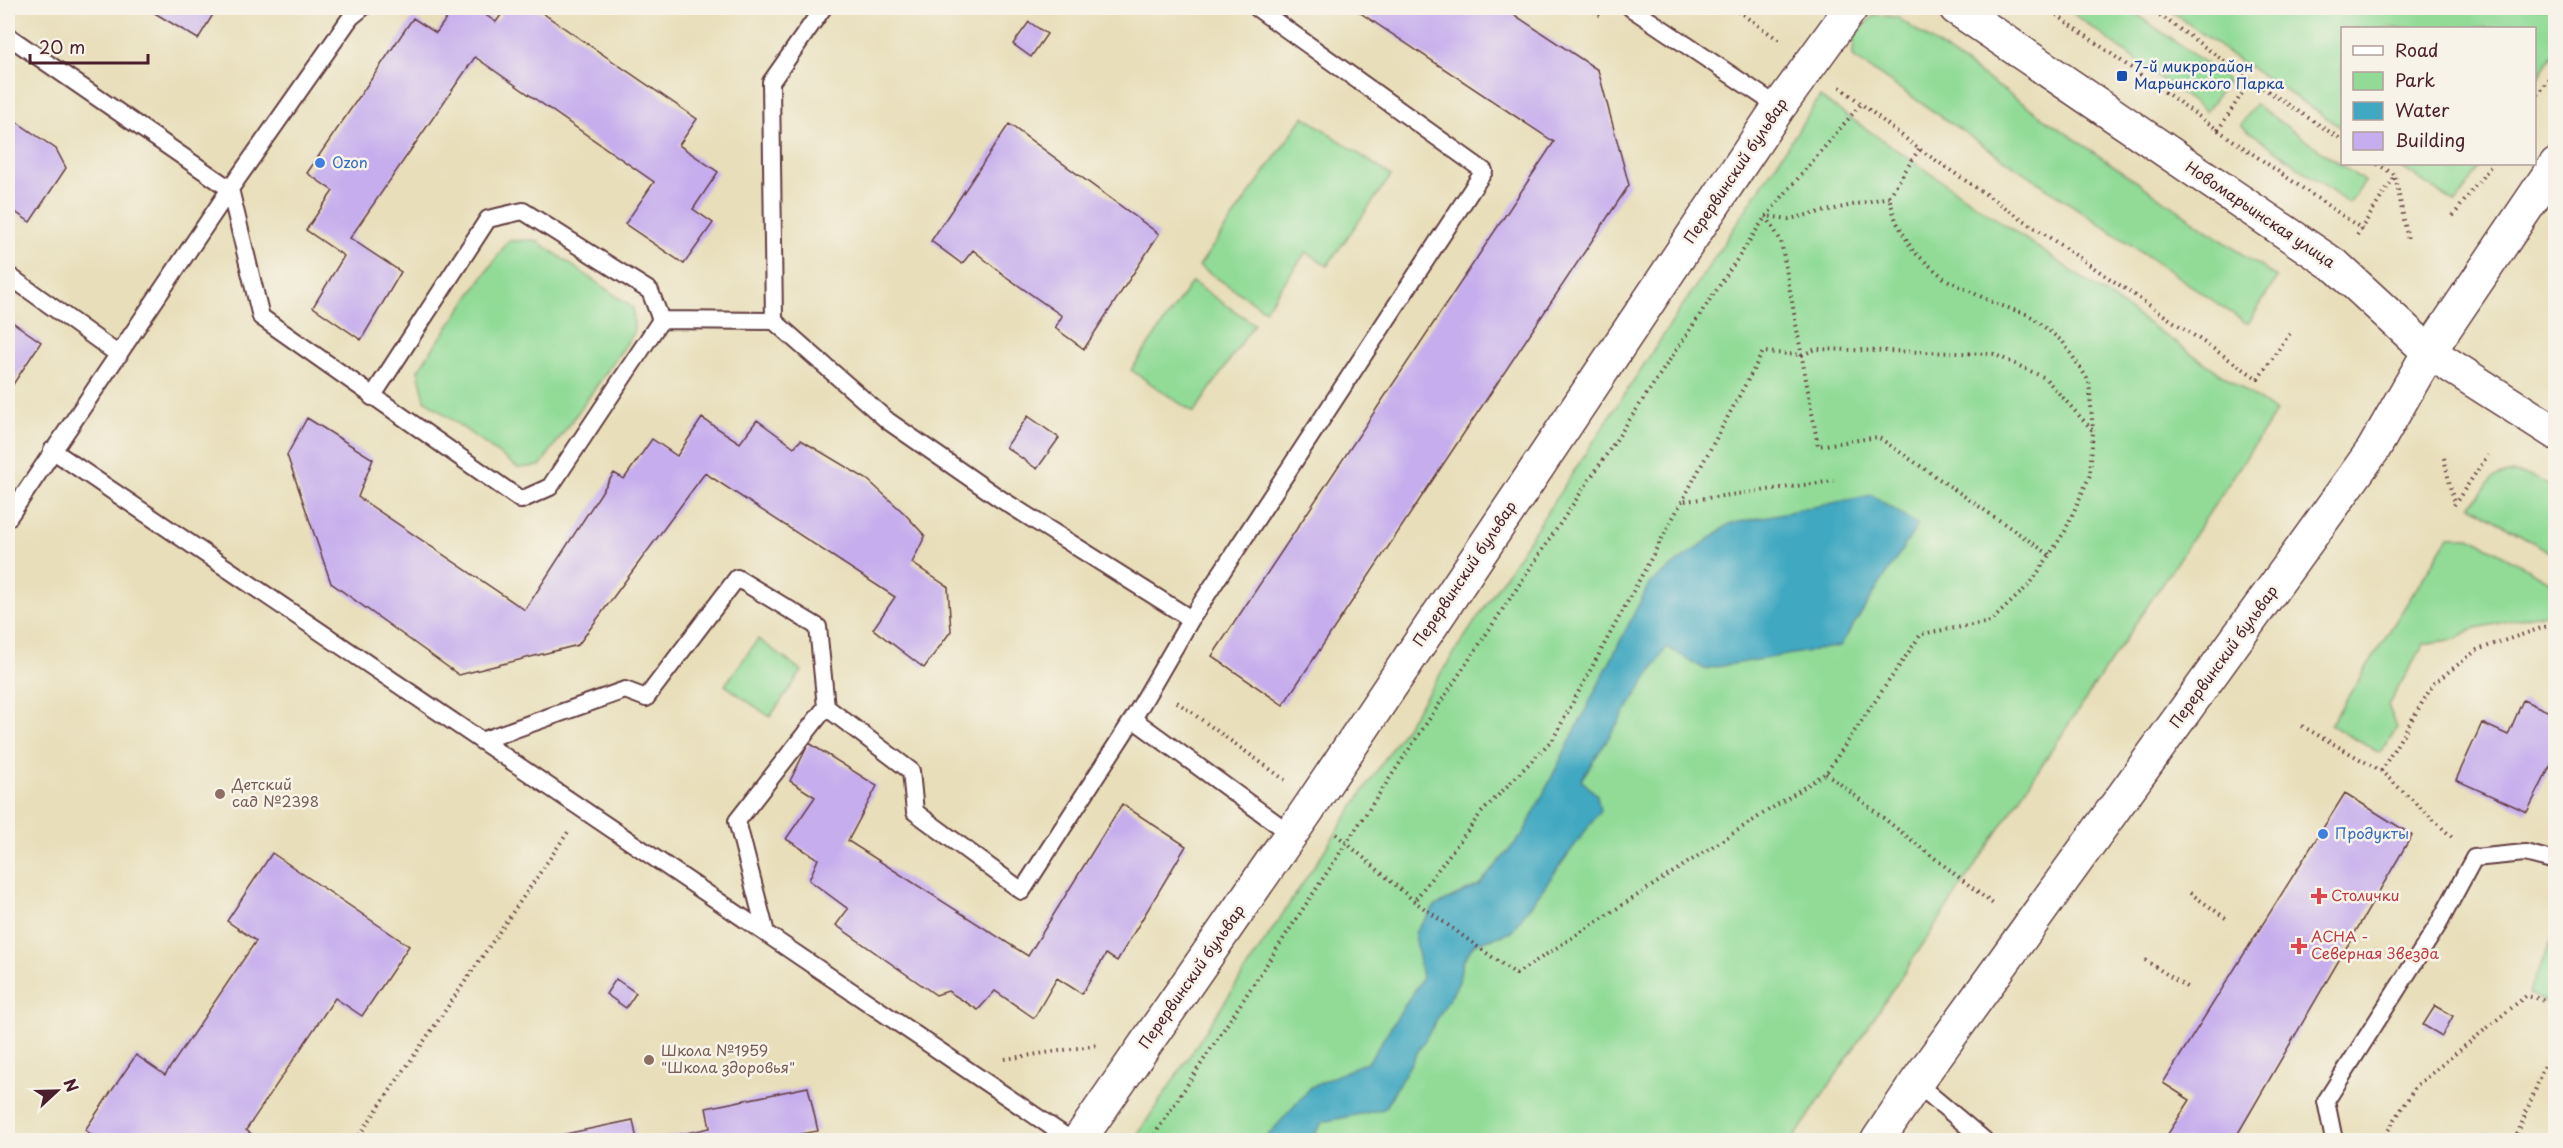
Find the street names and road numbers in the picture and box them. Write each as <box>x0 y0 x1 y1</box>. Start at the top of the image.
street label: Перервинский бульвар <box>1677 93 1792 248</box>
street label: Новомарьинская улица <box>2181 155 2341 273</box>
street label: Перервинский бульвар <box>1406 496 1521 651</box>
street label: Перервинский бульвар <box>2163 580 2282 732</box>
street label: Перервинский бульвар <box>1132 899 1249 1053</box>

